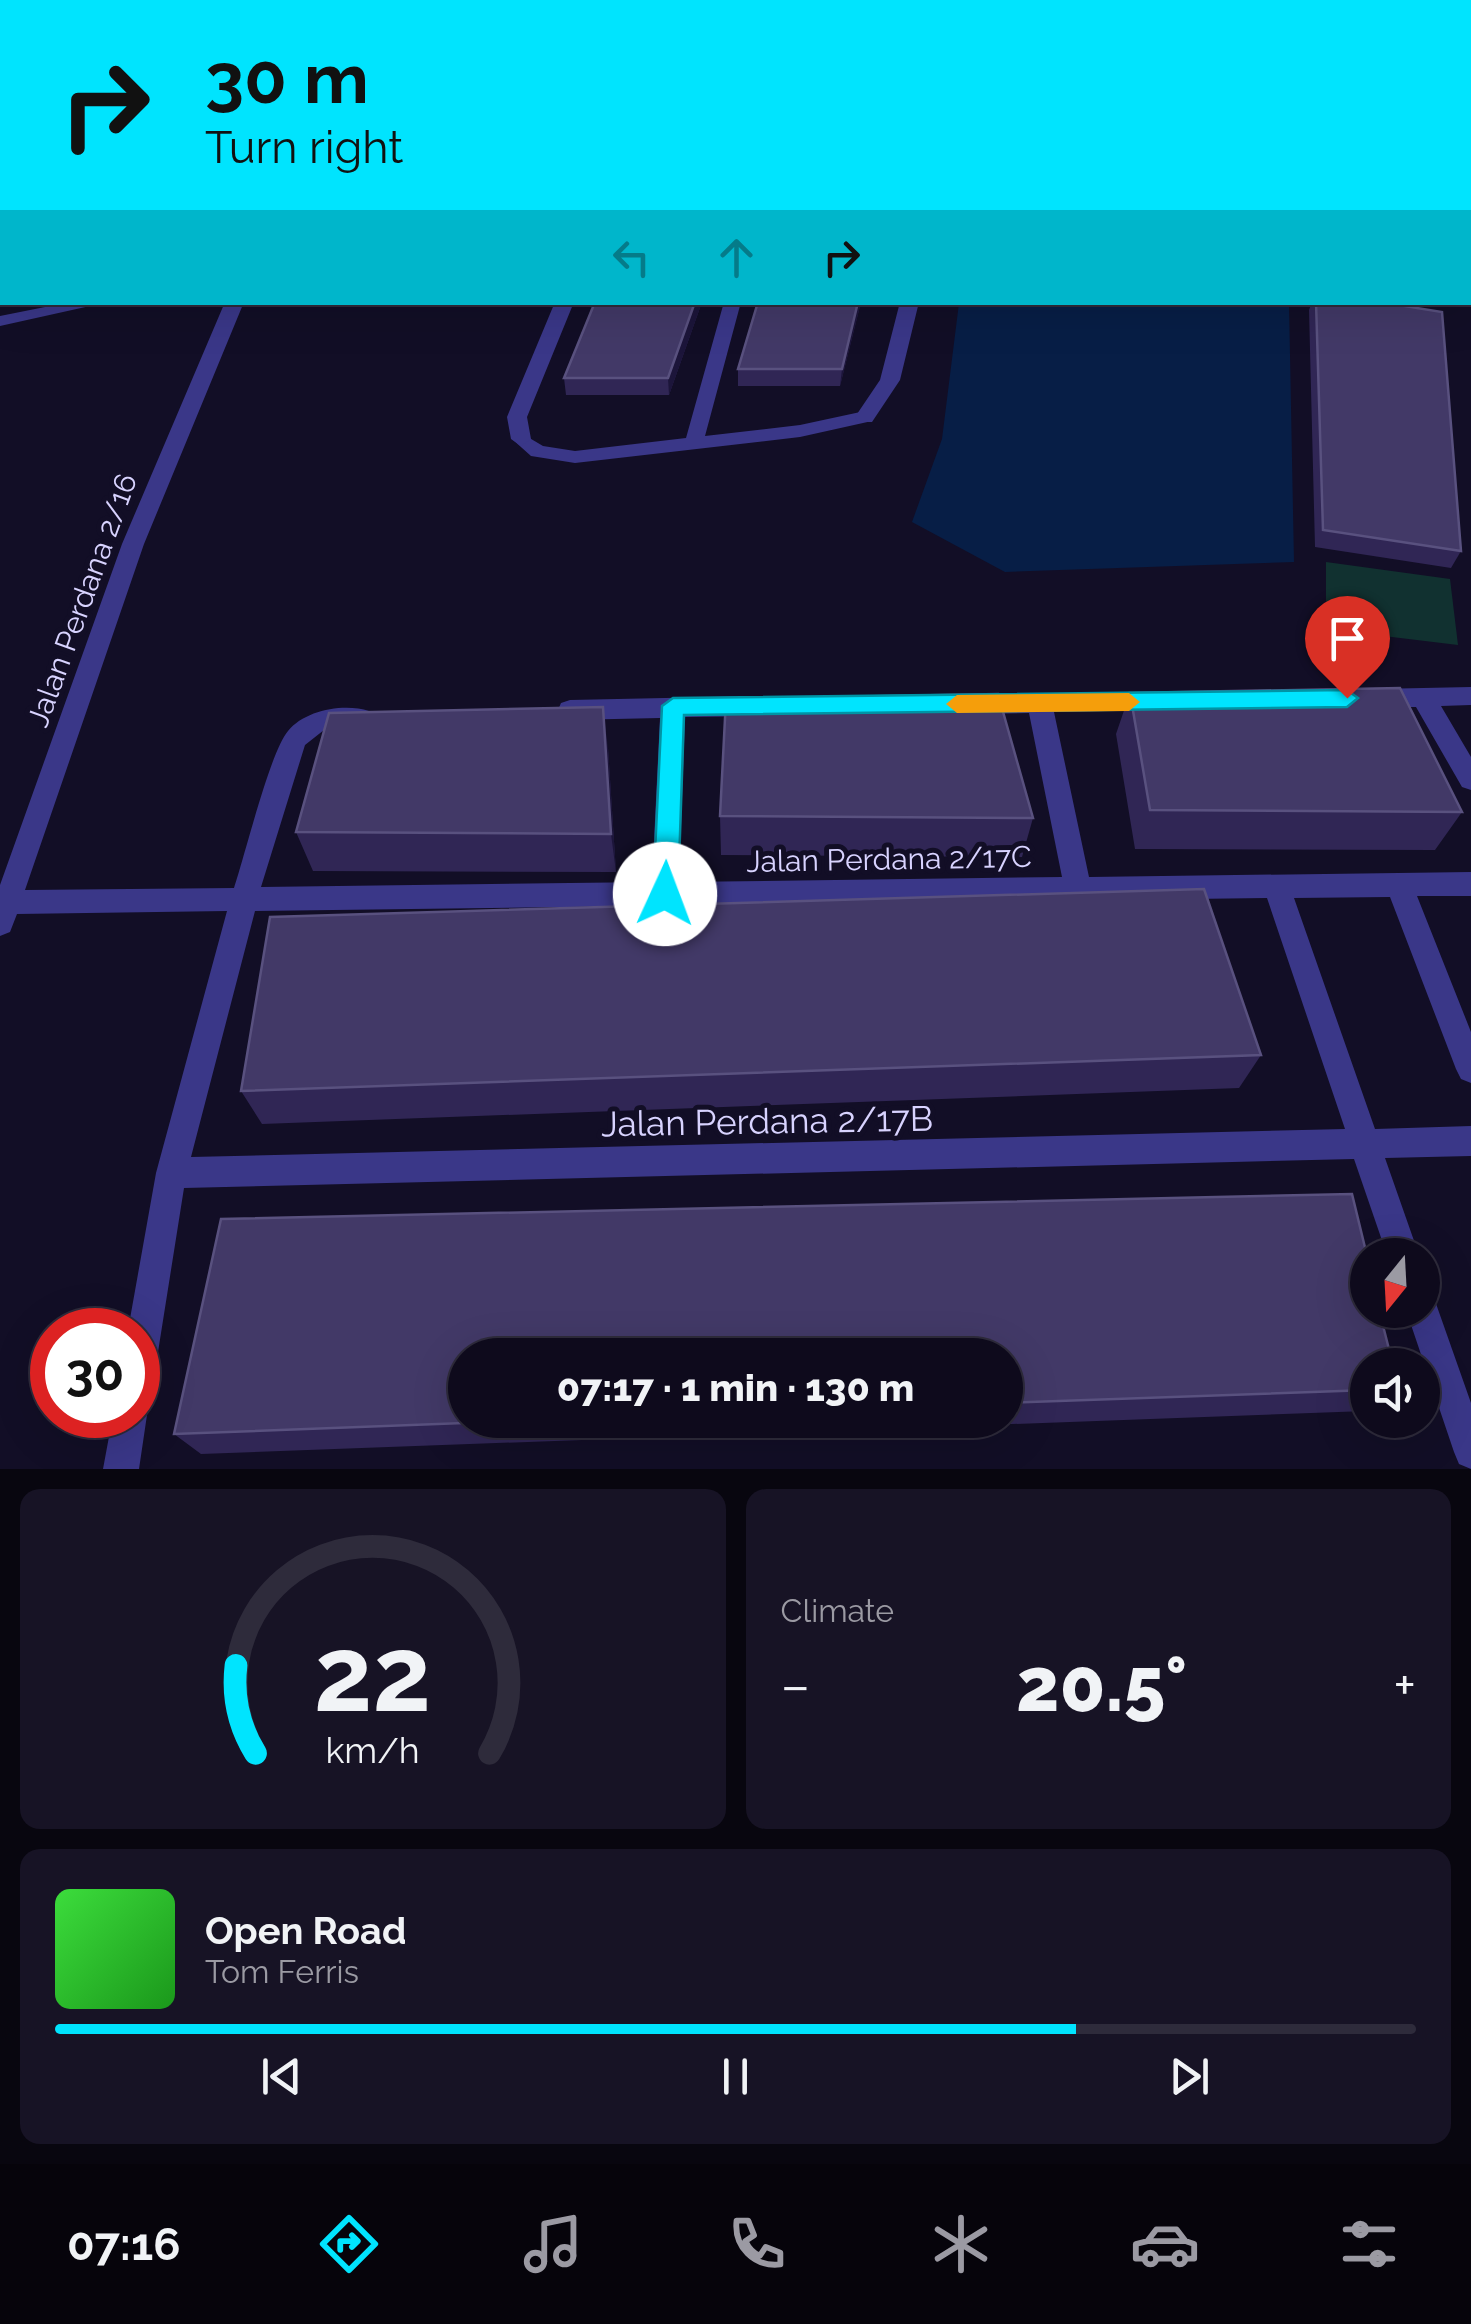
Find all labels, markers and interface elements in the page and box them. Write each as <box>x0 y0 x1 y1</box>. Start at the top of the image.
text: 30 m <box>205 37 369 119</box>
icon: right <box>40 40 170 170</box>
text: Turn right <box>205 121 403 174</box>
icon: left <box>604 230 659 285</box>
icon: ahead <box>709 230 764 285</box>
icon: right <box>814 230 869 285</box>
street label: Jalan Perdana 2/16 <box>20 469 144 731</box>
pin <box>1305 596 1390 699</box>
icon: arrive <box>1320 611 1375 666</box>
street label: Jalan Perdana 2/17C <box>746 839 1032 879</box>
position arrow <box>613 842 717 946</box>
street label: Jalan Perdana 2/17B <box>601 1098 933 1144</box>
north arrow <box>1350 1238 1440 1328</box>
map controls <box>1350 1238 1440 1438</box>
speed limit sign: 30 <box>30 1308 160 1438</box>
button: sound <box>1350 1348 1440 1438</box>
text: 07:17 · 1 min · 130 m <box>557 1365 914 1410</box>
text: Climate <box>781 1592 894 1629</box>
text: 22 <box>314 1613 431 1735</box>
text: 20.5° <box>1016 1640 1187 1729</box>
text: − <box>781 1653 810 1718</box>
text: + <box>1393 1653 1416 1718</box>
text: km/h <box>326 1729 420 1771</box>
text: Open Road <box>205 1908 406 1953</box>
text: Tom Ferris <box>205 1953 359 1990</box>
icon: previous <box>254 2049 309 2104</box>
icon: pause <box>708 2049 763 2104</box>
icon: next <box>1162 2049 1217 2104</box>
icon: directions <box>314 2209 384 2279</box>
icon: music <box>518 2209 588 2279</box>
icon: phone <box>722 2209 792 2279</box>
icon: climate <box>926 2209 996 2279</box>
icon: car <box>1130 2209 1200 2279</box>
icon: filters <box>1334 2209 1404 2279</box>
text: 07:16 <box>67 2218 181 2271</box>

